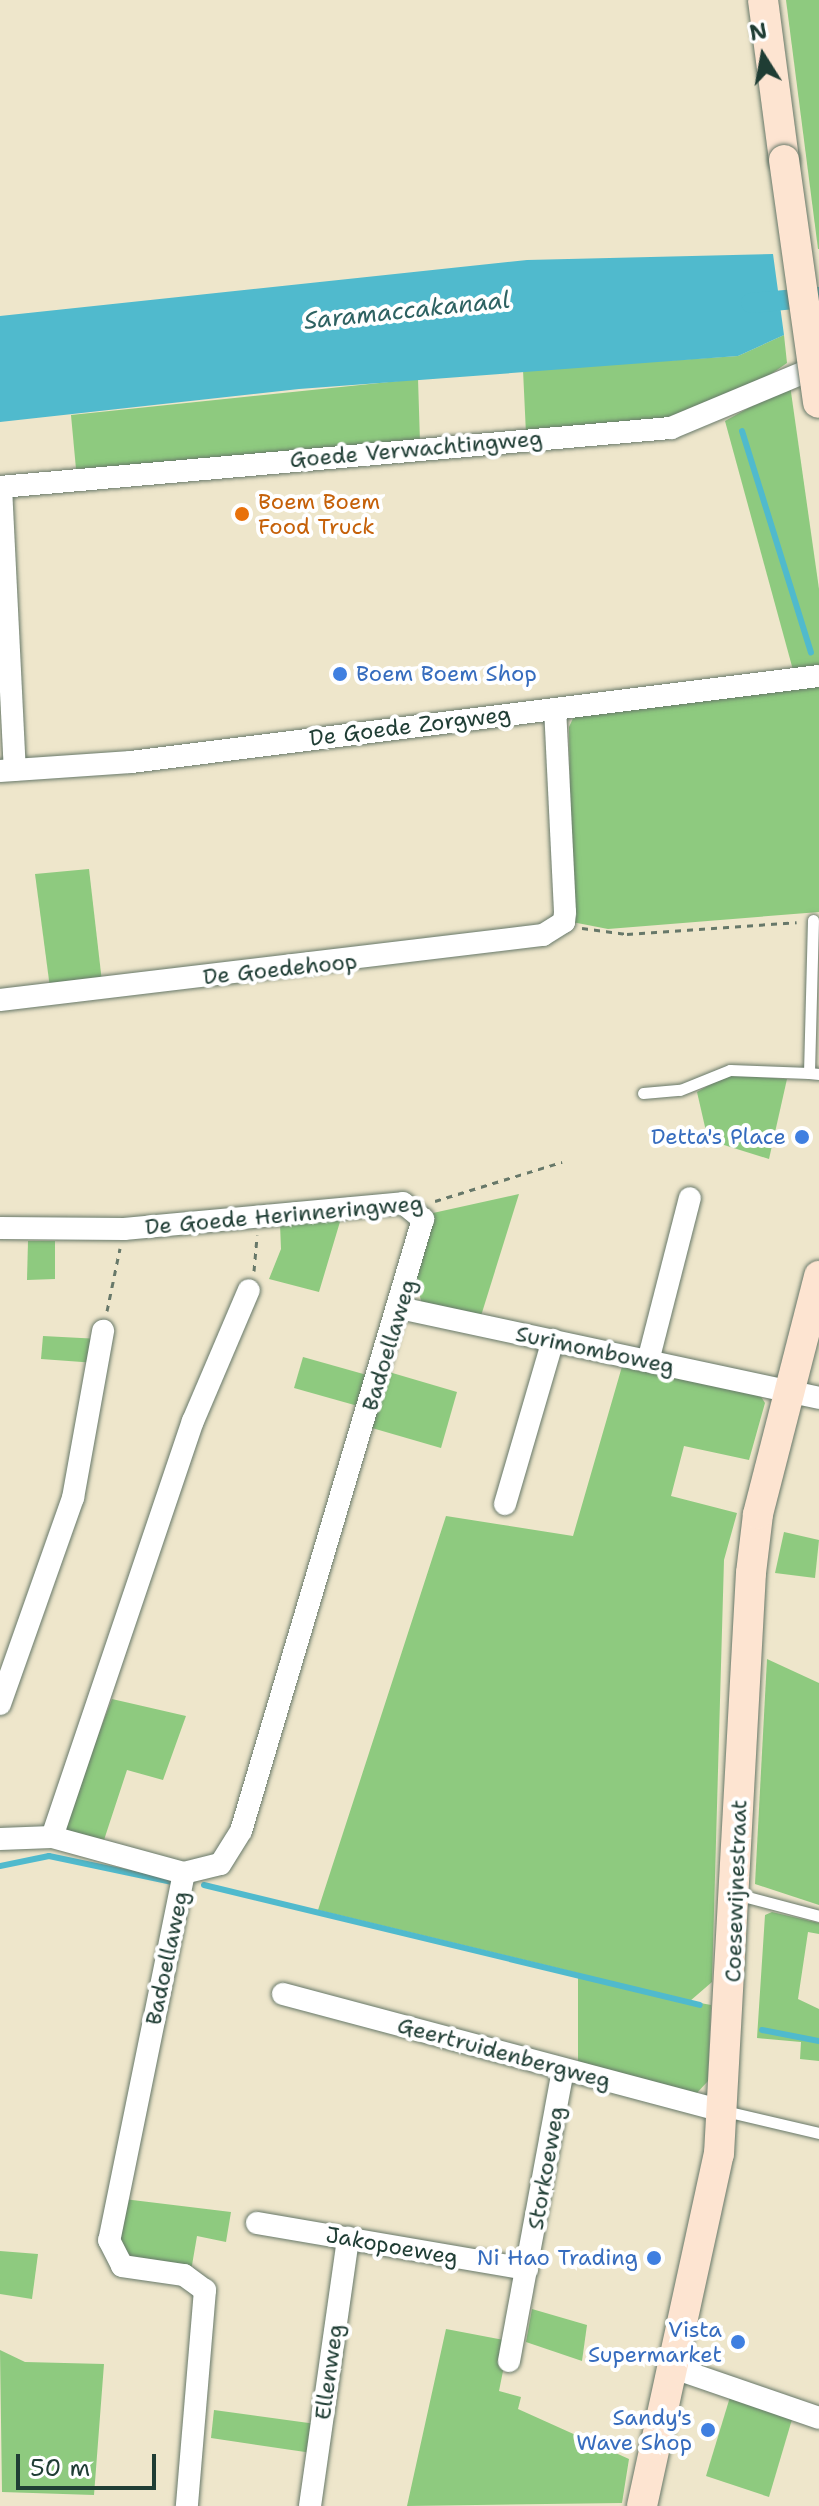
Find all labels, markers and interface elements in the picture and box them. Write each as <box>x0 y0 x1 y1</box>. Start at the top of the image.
north arrow <box>723 16 803 96</box>
text: N <box>747 16 770 48</box>
water label: Saramaccakanaal <box>303 286 511 336</box>
street label: Goede Verwachtingweg <box>289 425 543 473</box>
place label: Boem Boem Food Truck <box>258 488 380 540</box>
marker: Boem Boem Food Truck <box>233 505 251 523</box>
place label: Boem Boem Shop <box>356 661 537 687</box>
marker: Boem Boem Shop <box>331 665 349 683</box>
street label: De Goede Zorgweg <box>308 701 512 751</box>
street label: De Goedehoop <box>202 948 358 990</box>
place label: Detta's Place <box>651 1124 786 1150</box>
marker: Detta's Place <box>793 1128 811 1146</box>
street label: De Goede Herinneringweg <box>144 1190 424 1240</box>
street label: Badoellaweg <box>356 1276 422 1414</box>
street label: Surimomboweg <box>513 1320 677 1380</box>
street label: Coesewijnestraat <box>720 1799 752 1983</box>
street label: Badoellaweg <box>140 1889 194 2027</box>
street label: Geertruidenbergweg <box>394 2012 614 2094</box>
street label: Storkoeweg <box>522 2104 570 2232</box>
street label: Jakopoeweg <box>324 2221 460 2271</box>
place label: Ni Hao Trading <box>477 2245 638 2271</box>
marker: Ni Hao Trading <box>645 2249 663 2267</box>
place label: Vista Supermarket <box>588 2316 722 2368</box>
street label: Ellenweg <box>309 2322 349 2422</box>
marker: Vista Supermarket <box>729 2333 747 2351</box>
place label: Sandy's Wave Shop <box>576 2404 692 2456</box>
marker: Sandy's Wave Shop <box>699 2421 717 2439</box>
scale bar <box>20 2438 160 2488</box>
text: 50 m <box>30 2452 90 2484</box>

